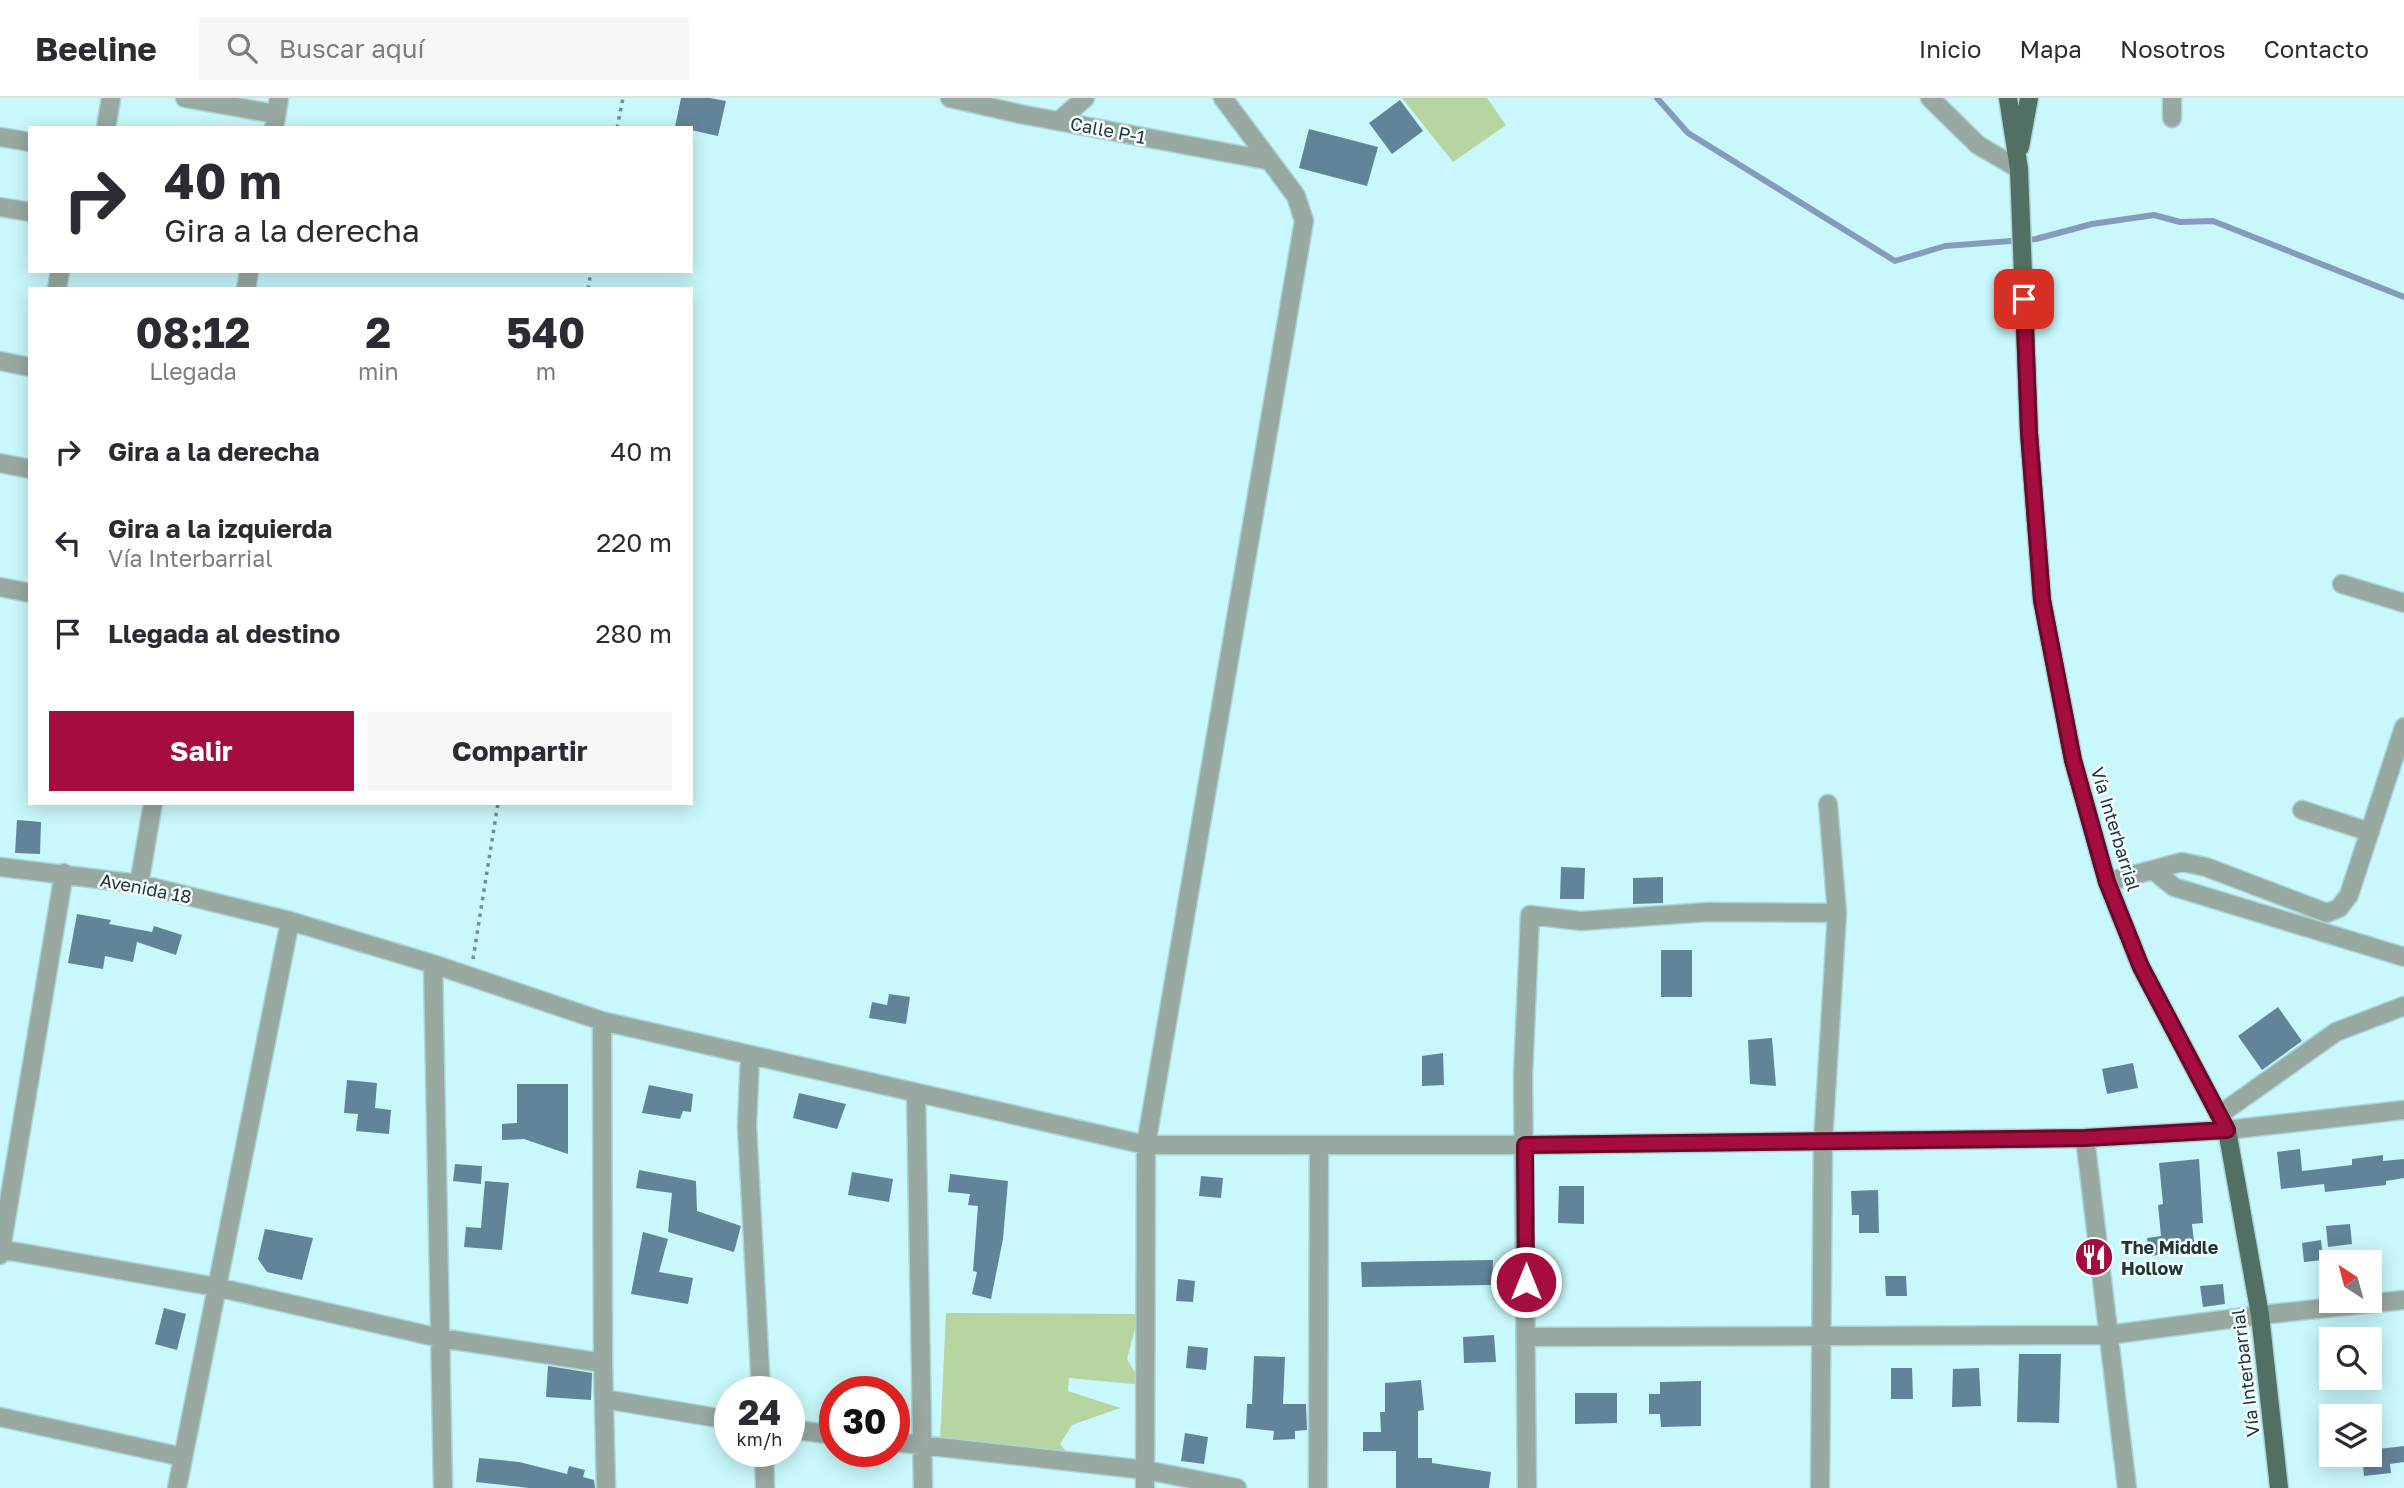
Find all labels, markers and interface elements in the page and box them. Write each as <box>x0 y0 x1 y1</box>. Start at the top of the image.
search box <box>199 17 689 80</box>
text: Beeline <box>35 29 157 68</box>
icon: search <box>223 29 261 67</box>
text: Buscar aquí <box>279 33 425 64</box>
text: Inicio <box>1919 34 1981 63</box>
text: Mapa <box>2019 34 2082 63</box>
text: Nosotros <box>2120 34 2226 63</box>
text: Contacto <box>2264 34 2369 63</box>
street label: Calle P-1 <box>1069 112 1148 148</box>
text: 40 m <box>164 151 282 210</box>
icon: right <box>49 154 140 245</box>
text: Gira a la derecha <box>164 211 420 249</box>
pin <box>1994 269 2054 329</box>
icon: arrive <box>2005 280 2043 318</box>
text: 08:12 <box>136 307 250 357</box>
text: 2 <box>366 307 391 357</box>
text: 540 <box>506 307 585 357</box>
text: Llegada <box>149 357 237 385</box>
text: min <box>358 357 399 385</box>
text: m <box>536 357 556 385</box>
icon: right <box>49 433 87 471</box>
text: Gira a la derecha <box>108 436 320 467</box>
text: 40 m <box>611 436 672 467</box>
text: Gira a la izquierda <box>108 513 332 544</box>
icon: left <box>49 524 87 562</box>
text: 220 m <box>596 527 672 558</box>
text: Vía Interbarrial <box>108 544 273 572</box>
icon: arrive <box>49 615 87 653</box>
text: Llegada al destino <box>108 618 340 649</box>
text: 280 m <box>595 618 672 649</box>
button: Salir <box>49 711 354 791</box>
button: Compartir <box>368 711 672 791</box>
street label: Vía Interbarrial <box>2087 764 2145 894</box>
street label: Avenida 18 <box>99 868 193 908</box>
restaurant icon: The Middle Hollow <box>2073 1236 2115 1278</box>
place label: The Middle Hollow <box>2121 1236 2219 1279</box>
position arrow <box>1489 1245 1563 1319</box>
north arrow <box>2319 1250 2382 1312</box>
map controls <box>2319 1250 2382 1467</box>
street label: Vía Interbarrial <box>2226 1308 2264 1438</box>
button: search <box>2319 1327 2382 1390</box>
speed limit sign: 30 <box>819 1376 910 1467</box>
text: 24 <box>738 1391 781 1433</box>
button: layers <box>2319 1404 2382 1467</box>
text: km/h <box>737 1428 782 1450</box>

